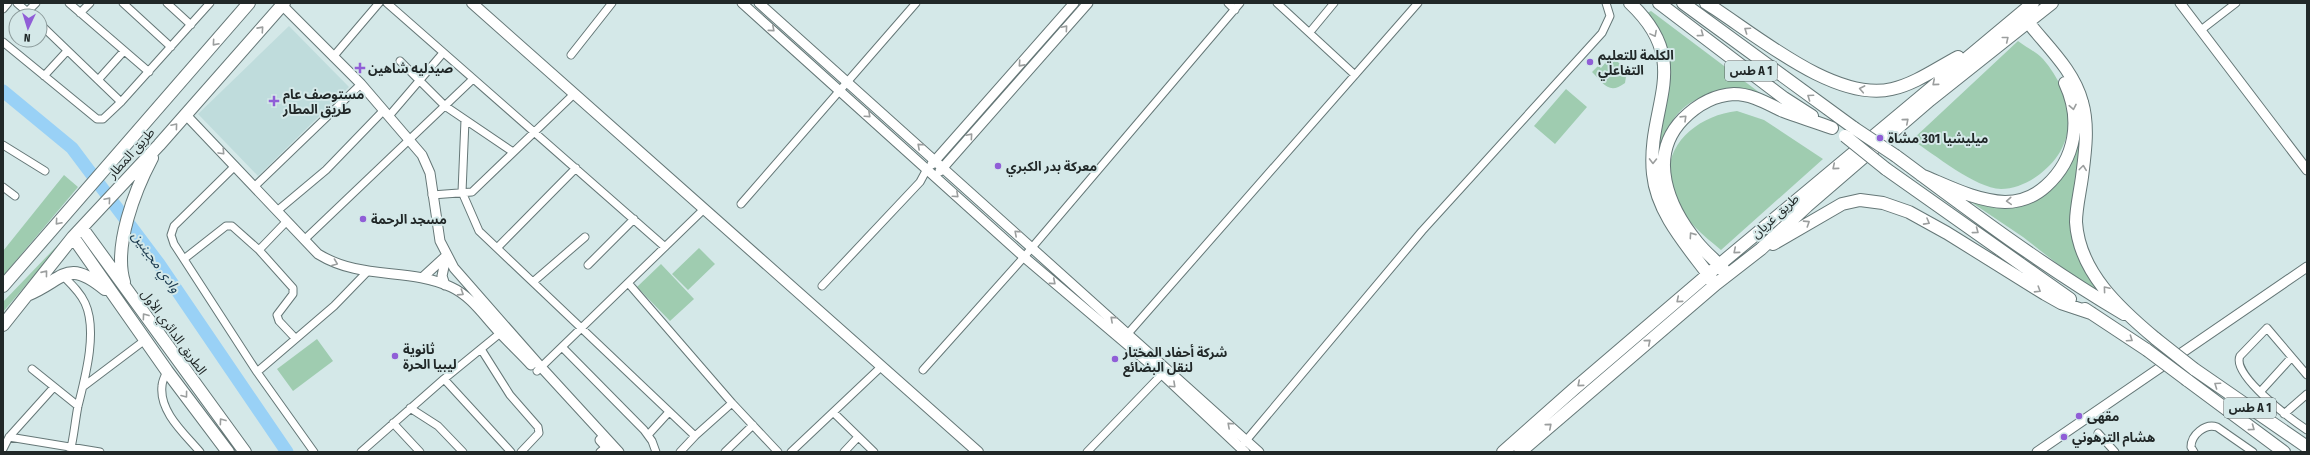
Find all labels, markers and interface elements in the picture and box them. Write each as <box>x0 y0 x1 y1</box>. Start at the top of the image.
north arrow <box>8 8 48 48</box>
one-way arrow <box>767 24 774 31</box>
one-way arrow <box>256 26 263 33</box>
one-way arrow <box>1061 26 1068 33</box>
one-way arrow <box>1744 27 1751 35</box>
one-way arrow <box>1649 30 1656 37</box>
one-way arrow <box>1697 30 1704 37</box>
text: N <box>24 31 31 44</box>
one-way arrow <box>2001 36 2009 43</box>
one-way arrow <box>212 38 219 46</box>
place label: الكلمة للتعليم التفاعلي <box>1598 48 1674 81</box>
marker: الكلمة للتعليم التفاعلي <box>1585 57 1595 67</box>
one-way arrow <box>1018 59 1025 67</box>
place label: صيدليه شاهين <box>368 61 453 76</box>
road number: طس A 1 <box>1725 61 1777 81</box>
marker: صيدليه شاهين <box>355 63 365 73</box>
one-way arrow <box>1932 79 1940 86</box>
one-way arrow <box>1859 85 1865 94</box>
place label: مستوصف عام طريق المطار <box>282 87 364 118</box>
marker: مستوصف عام طريق المطار <box>268 95 280 107</box>
one-way arrow <box>1808 95 1815 102</box>
one-way arrow <box>2069 104 2077 110</box>
one-way arrow <box>864 111 871 118</box>
one-way arrow <box>1679 115 1687 123</box>
one-way arrow <box>1901 119 1908 126</box>
one-way arrow <box>170 123 177 131</box>
street label: طريق المطار <box>104 125 158 183</box>
place label: ميليشيا 301 مشاة <box>1888 131 1988 146</box>
marker: ميليشيا 301 مشاة <box>1875 133 1885 143</box>
one-way arrow <box>966 134 973 141</box>
one-way arrow <box>917 143 925 150</box>
one-way arrow <box>217 147 224 155</box>
one-way arrow <box>1649 158 1657 164</box>
place label: معركة بدر الكبري <box>1006 159 1097 177</box>
marker: معركة بدر الكبري <box>993 161 1003 171</box>
one-way arrow <box>1833 162 1840 169</box>
one-way arrow <box>2078 165 2087 171</box>
one-way arrow <box>951 190 959 198</box>
street label: طريق غريان <box>1748 191 1803 242</box>
one-way arrow <box>2005 197 2012 206</box>
one-way arrow <box>103 198 110 205</box>
place label: مسجد الرحمة <box>371 212 447 227</box>
marker: مسجد الرحمة <box>358 214 368 224</box>
one-way arrow <box>56 217 63 225</box>
one-way arrow <box>1923 218 1930 225</box>
one-way arrow <box>1803 221 1810 228</box>
one-way arrow <box>1971 227 1978 234</box>
water label: وادي مجينين <box>126 228 184 297</box>
one-way arrow <box>1014 230 1021 237</box>
one-way arrow <box>1689 232 1697 239</box>
one-way arrow <box>1734 246 1741 253</box>
one-way arrow <box>332 258 339 266</box>
one-way arrow <box>40 270 47 277</box>
one-way arrow <box>1048 277 1056 284</box>
one-way arrow <box>2034 285 2041 293</box>
one-way arrow <box>2104 286 2111 294</box>
street label: الطريق الدائري الأول <box>136 287 210 379</box>
one-way arrow <box>456 288 463 295</box>
one-way arrow <box>1676 295 1683 302</box>
one-way arrow <box>143 313 150 320</box>
one-way arrow <box>1111 317 1118 324</box>
one-way arrow <box>2126 335 2133 342</box>
one-way arrow <box>1643 339 1650 346</box>
place label: ثانوية ليبيا الحرة <box>403 342 457 372</box>
place label: شركة أحفاد المختار لنقل البضائع <box>1122 344 1227 377</box>
marker: ثانوية ليبيا الحرة <box>390 351 400 361</box>
marker: شركة أحفاد المختار لنقل البضائع <box>1110 354 1120 364</box>
one-way arrow <box>1577 379 1584 386</box>
one-way arrow <box>1168 380 1176 387</box>
one-way arrow <box>2214 382 2221 390</box>
one-way arrow <box>180 390 187 397</box>
road number: طس A 1 <box>2224 398 2276 418</box>
place label: مقهى <box>2087 409 2119 424</box>
marker: مقهى <box>2074 411 2084 421</box>
one-way arrow <box>220 418 227 425</box>
one-way arrow <box>1228 423 1235 430</box>
one-way arrow <box>2247 423 2254 430</box>
one-way arrow <box>1544 424 1552 431</box>
place label: هشام الترهوني <box>2072 430 2155 448</box>
marker: هشام الترهوني <box>2059 432 2069 442</box>

